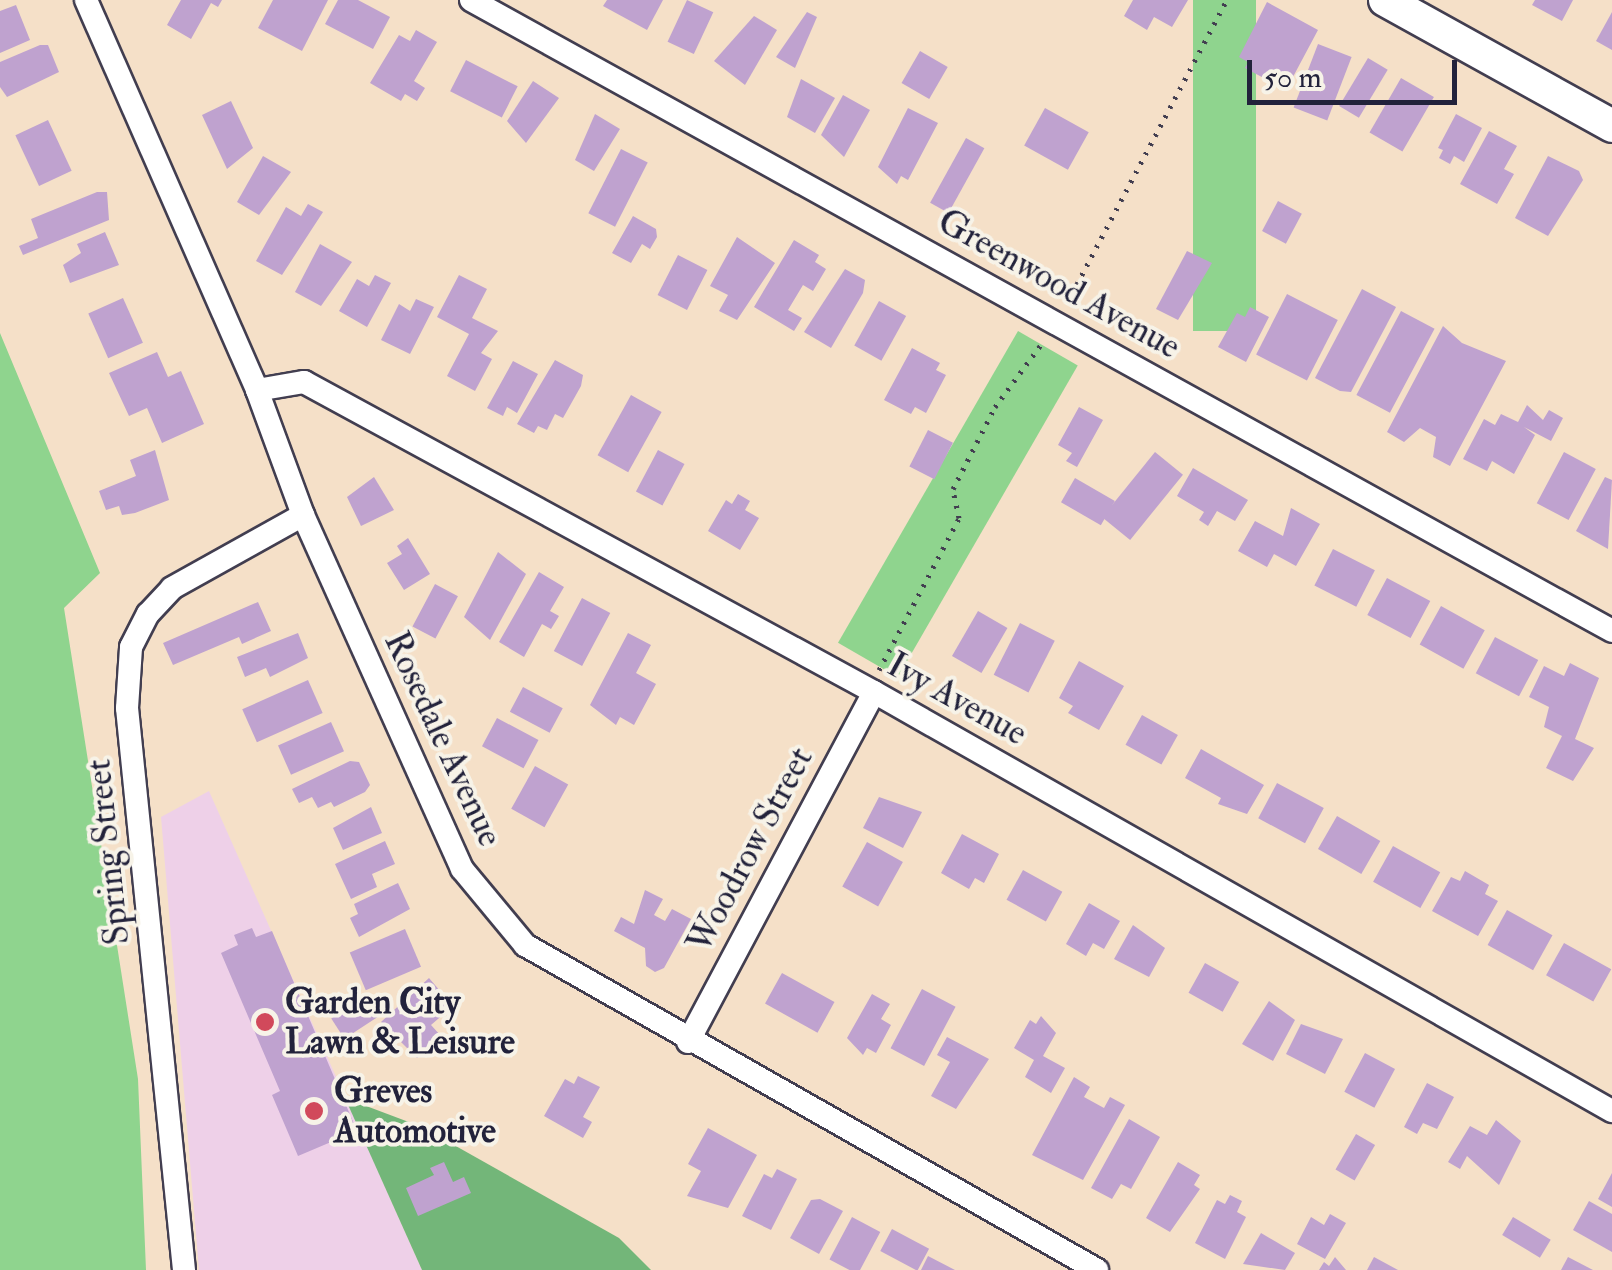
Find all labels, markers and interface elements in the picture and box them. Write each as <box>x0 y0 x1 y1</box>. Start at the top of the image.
scale bar <box>1252 40 1462 102</box>
text: 50 m <box>1264 59 1322 96</box>
street label: Greenwood Avenue <box>931 200 1187 368</box>
street label: Rosedale Avenue <box>375 625 511 853</box>
street label: Ivy Avenue <box>880 644 1034 754</box>
street label: Woodrow Street <box>678 740 822 960</box>
street label: Spring Street <box>77 757 139 947</box>
place label: Garden City Lawn & Leisure <box>285 981 515 1063</box>
marker: Garden City Lawn & Leisure <box>254 1011 276 1033</box>
place label: Greves Automotive <box>334 1070 496 1152</box>
marker: Greves Automotive <box>303 1100 325 1122</box>

